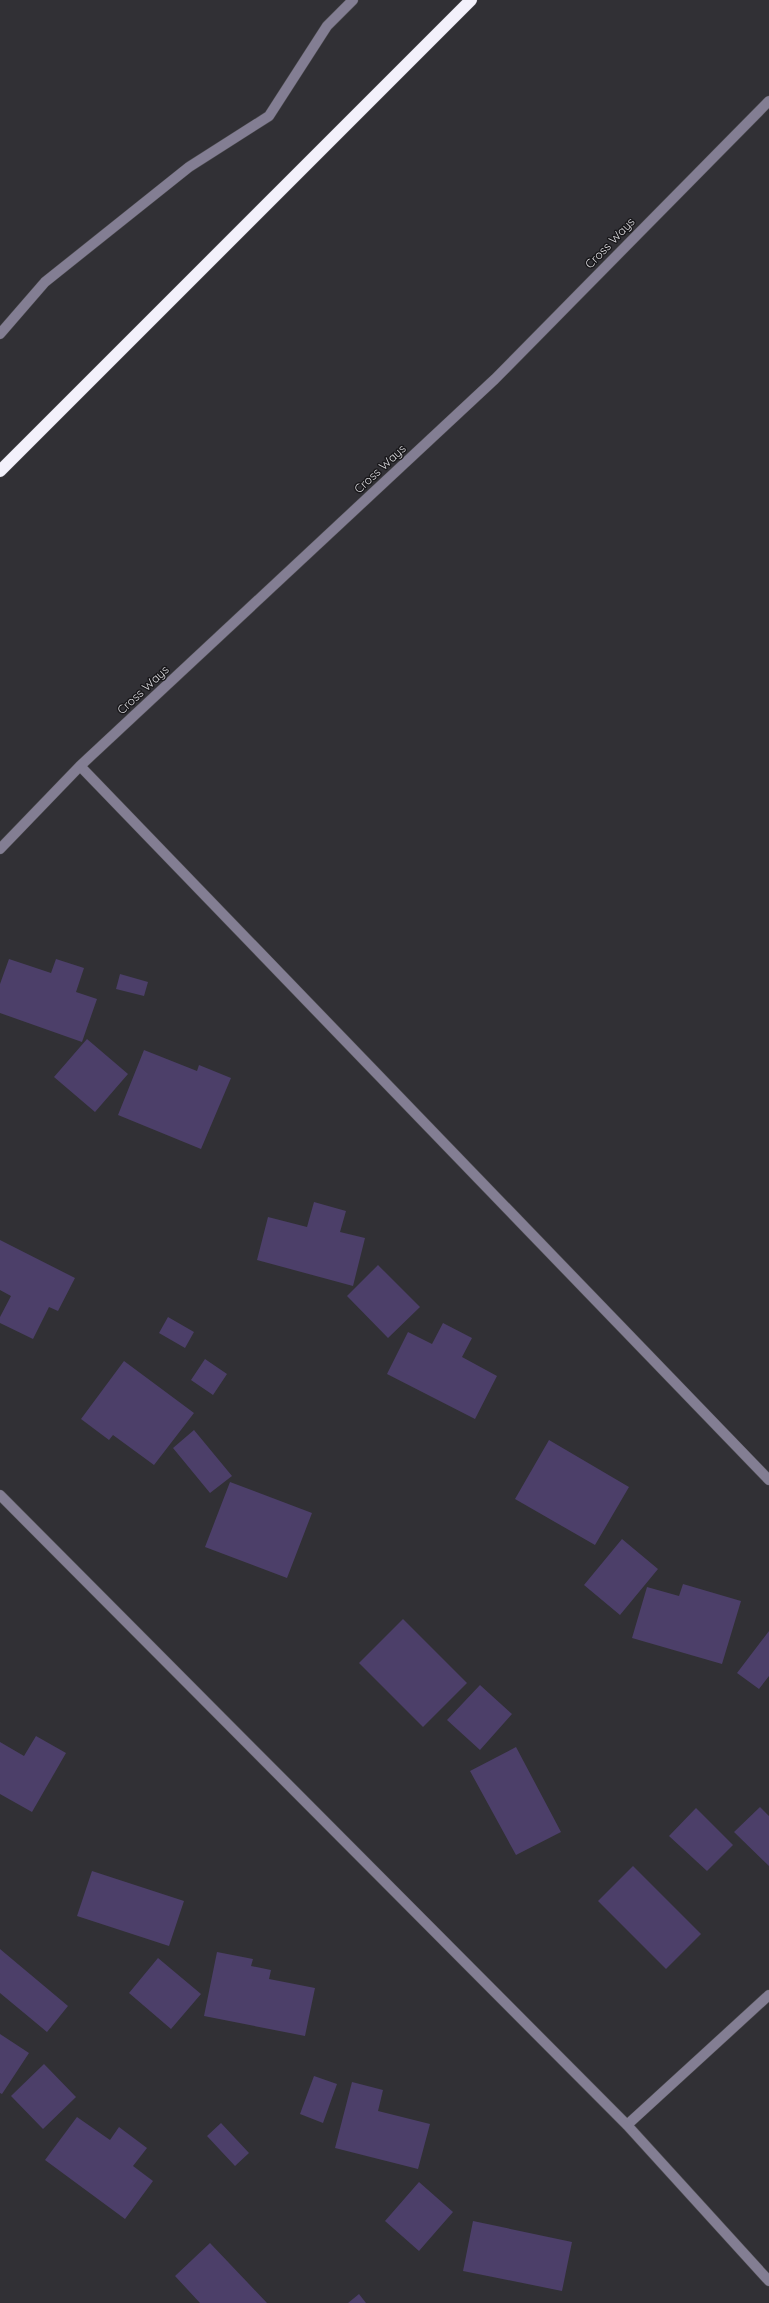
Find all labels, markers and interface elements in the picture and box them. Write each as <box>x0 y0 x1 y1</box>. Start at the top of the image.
street label: Cross Ways <box>582 214 638 271</box>
street label: Cross Ways <box>351 441 409 496</box>
street label: Cross Ways <box>114 662 172 717</box>

